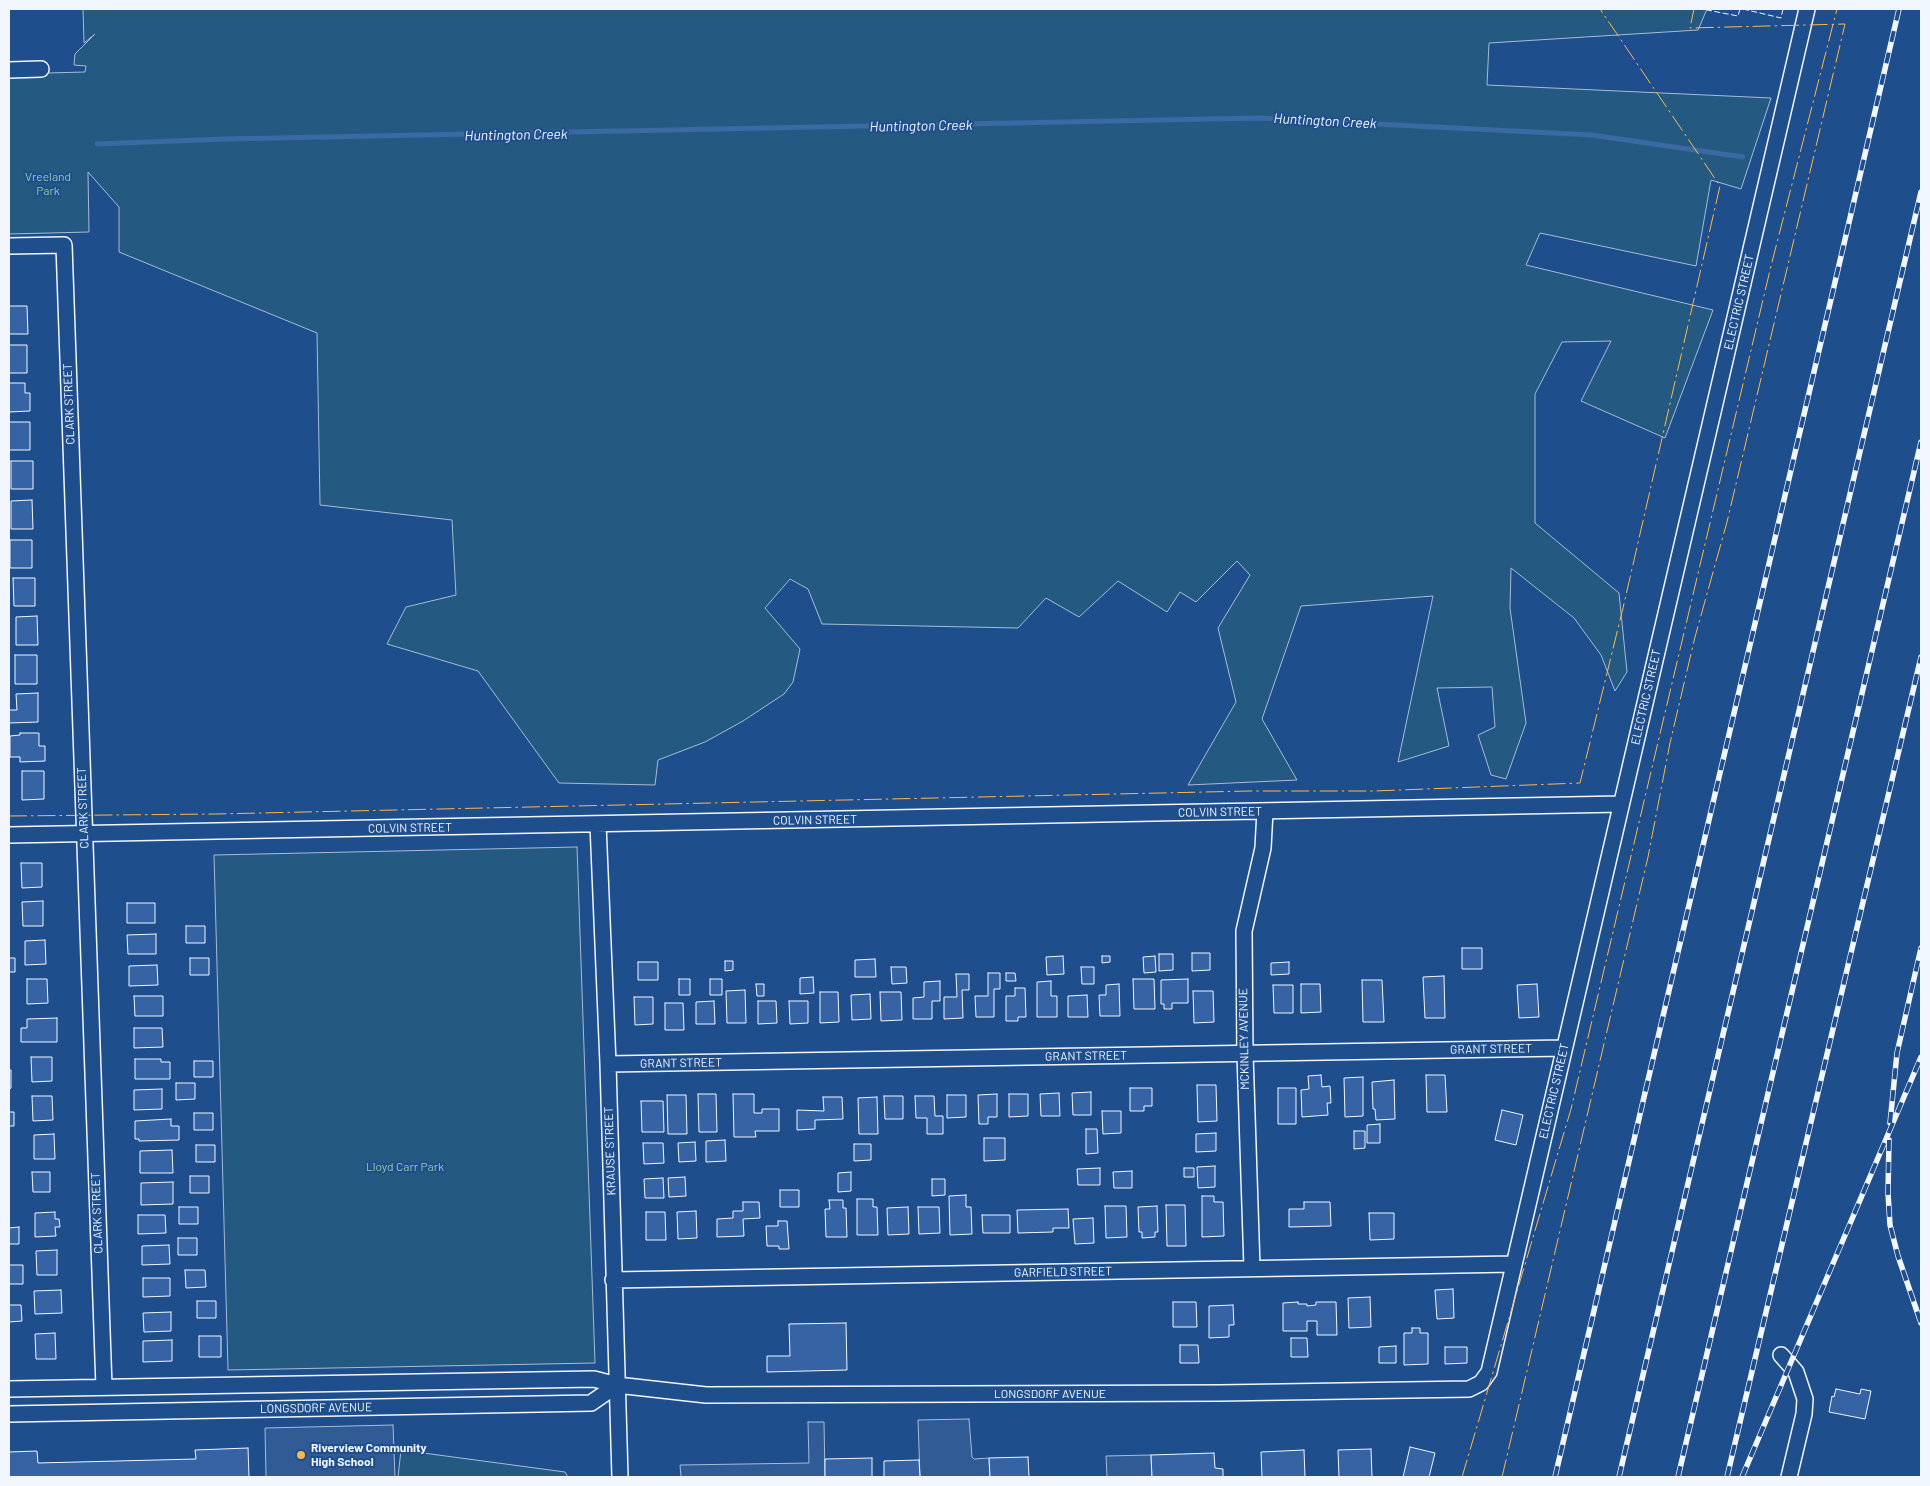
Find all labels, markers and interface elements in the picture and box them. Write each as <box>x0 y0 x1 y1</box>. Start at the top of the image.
water label: Huntington Creek <box>1273 110 1377 132</box>
water label: Huntington Creek <box>869 117 973 135</box>
water label: Huntington Creek <box>464 126 568 144</box>
park label: Vreeland Park <box>25 170 71 198</box>
street label: ELECTRIC STREET <box>1721 253 1757 351</box>
street label: CLARK STREET <box>60 363 78 445</box>
street label: ELECTRIC STREET <box>1628 648 1664 746</box>
street label: CLARK STREET <box>74 767 92 849</box>
street label: COLVIN STREET <box>1178 804 1262 820</box>
street label: COLVIN STREET <box>773 812 857 828</box>
street label: COLVIN STREET <box>368 820 452 836</box>
street label: MCKINLEY AVENUE <box>1236 988 1252 1090</box>
street label: GRANT STREET <box>1450 1041 1532 1057</box>
street label: ELECTRIC STREET <box>1536 1042 1572 1140</box>
street label: GRANT STREET <box>1045 1048 1127 1064</box>
street label: GRANT STREET <box>640 1055 722 1071</box>
street label: KRAUSE STREET <box>601 1106 619 1196</box>
park label: Lloyd Carr Park <box>366 1160 444 1174</box>
street label: CLARK STREET <box>88 1172 106 1254</box>
street label: GARFIELD STREET <box>1014 1264 1112 1280</box>
street label: LONGSDORF AVENUE <box>994 1387 1106 1401</box>
street label: LONGSDORF AVENUE <box>260 1400 372 1416</box>
place label: Riverview Community High School <box>311 1441 427 1469</box>
marker: Riverview Community High School <box>295 1449 307 1461</box>

